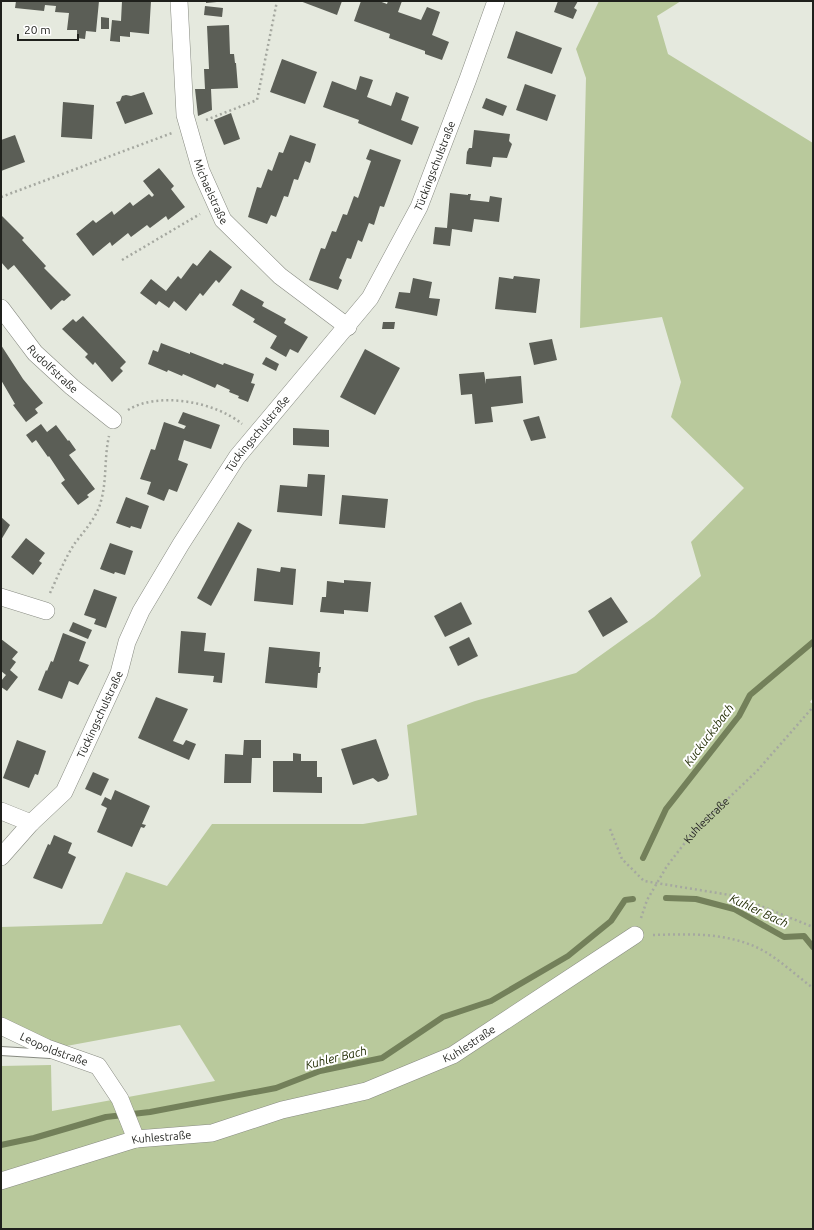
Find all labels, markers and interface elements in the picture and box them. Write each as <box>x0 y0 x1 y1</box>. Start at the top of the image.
scale bar <box>18 16 78 42</box>
text: 20 m <box>24 23 51 36</box>
street label: Tückingschulstraße <box>412 119 457 213</box>
street label: Michaelstraße <box>192 157 230 227</box>
street label: Rudolfstraße <box>25 342 80 395</box>
street label: Tückingschulstraße <box>223 393 292 474</box>
street label: Tückingschulstraße <box>74 669 125 760</box>
water label: Kuckucksbach <box>681 701 736 768</box>
street label: Kuhlestraße <box>681 795 732 845</box>
water label: Kuhler Bach <box>728 891 790 930</box>
street label: Kuhlestraße <box>441 1023 497 1065</box>
street label: Leopoldstraße <box>18 1030 90 1068</box>
water label: Kuhler Bach <box>304 1044 368 1071</box>
street label: Kuhlestraße <box>130 1129 192 1146</box>

